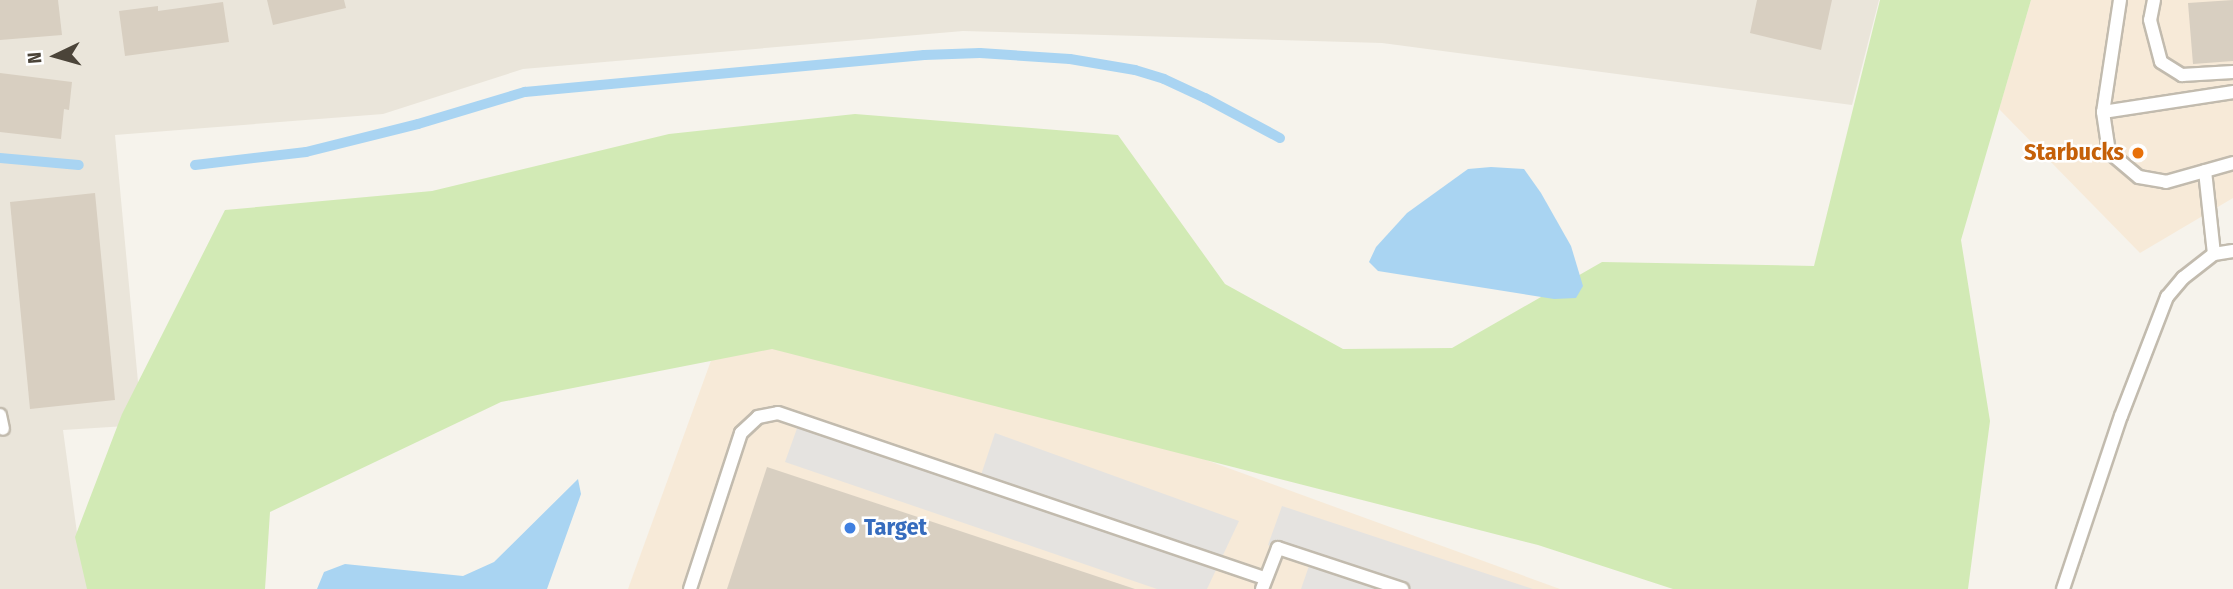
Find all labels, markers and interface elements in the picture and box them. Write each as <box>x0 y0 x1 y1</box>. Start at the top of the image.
north arrow <box>21 21 91 91</box>
text: N <box>23 51 47 65</box>
place label: Starbucks <box>2024 139 2124 167</box>
marker: Starbucks <box>2130 145 2146 161</box>
place label: Target <box>864 514 927 542</box>
marker: Target <box>842 520 858 536</box>

